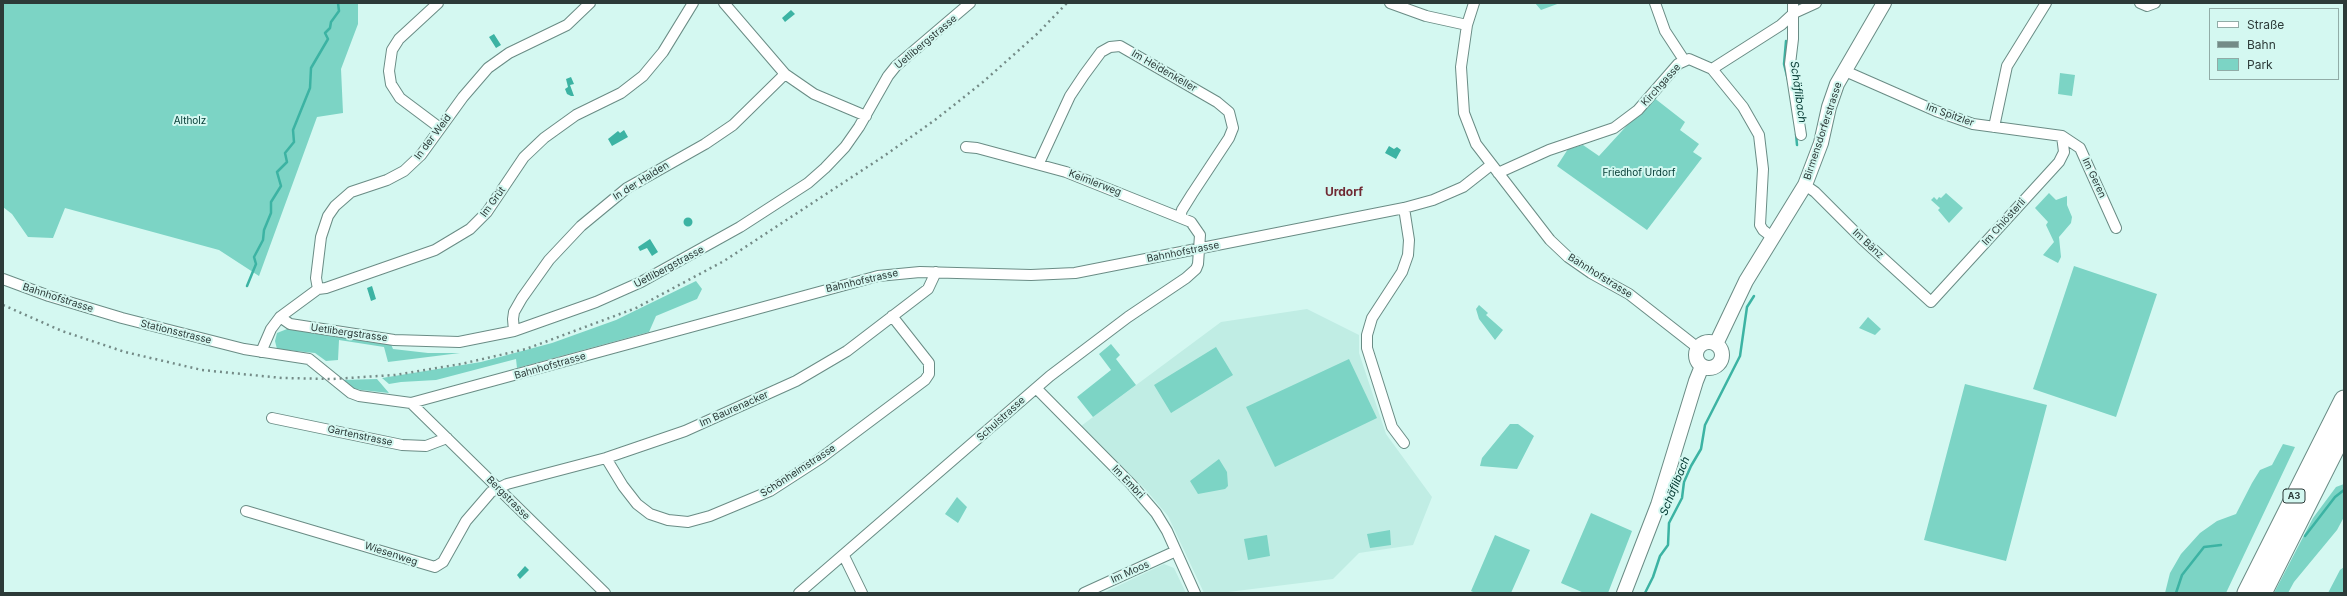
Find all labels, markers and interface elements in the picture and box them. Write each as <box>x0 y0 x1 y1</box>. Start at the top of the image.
legend <box>2209 8 2339 80</box>
street label: Uetlibergstrasse <box>893 13 959 71</box>
text: Straße <box>2247 17 2284 32</box>
text: Bahn <box>2247 37 2276 52</box>
street label: Im Heidenkeller <box>1129 47 1199 95</box>
text: Park <box>2247 57 2273 72</box>
water label: Schäflibach <box>1787 60 1809 124</box>
street label: Kirchgasse <box>1639 61 1683 109</box>
street label: Birmensdorferstrasse <box>1802 81 1844 181</box>
street label: Im Spitzler <box>1924 101 1976 129</box>
street label: In der Weid <box>412 112 454 162</box>
park label: Altholz <box>174 115 206 127</box>
street label: Im Geren <box>2080 156 2108 200</box>
street label: In der Halden <box>611 159 671 203</box>
street label: Keimlerweg <box>1067 167 1123 199</box>
park label: Friedhof Urdorf <box>1602 167 1676 179</box>
street label: Im Grüt <box>478 184 508 220</box>
district label: Urdorf <box>1325 185 1363 199</box>
street label: Im Chlösterli <box>1980 196 2028 248</box>
street label: Im Bänz <box>1850 227 1886 261</box>
street label: Bahnhofstrasse <box>1146 239 1220 265</box>
street label: Uetlibergstrasse <box>632 244 706 290</box>
street label: Bahnhofstrasse <box>1566 251 1634 301</box>
street label: Bahnhofstrasse <box>825 267 899 295</box>
street label: Bahnhofstrasse <box>21 281 95 315</box>
street label: Stationsstrasse <box>139 317 213 347</box>
street label: Uetlibergstrasse <box>310 322 388 344</box>
street label: Bahnhofstrasse <box>513 350 587 382</box>
street label: Im Baurenacker <box>698 388 770 430</box>
street label: Schulstrasse <box>974 394 1028 444</box>
street label: Gartenstrasse <box>326 423 394 449</box>
street label: Schönheimstrasse <box>758 442 838 500</box>
water label: Schäflibach <box>1657 455 1693 517</box>
street label: Im Embri <box>1109 463 1147 501</box>
street label: Bergstrasse <box>484 474 532 522</box>
road number: A3 <box>2283 489 2305 503</box>
street label: Wiesenweg <box>363 540 419 568</box>
street label: Im Moos <box>1109 558 1151 586</box>

